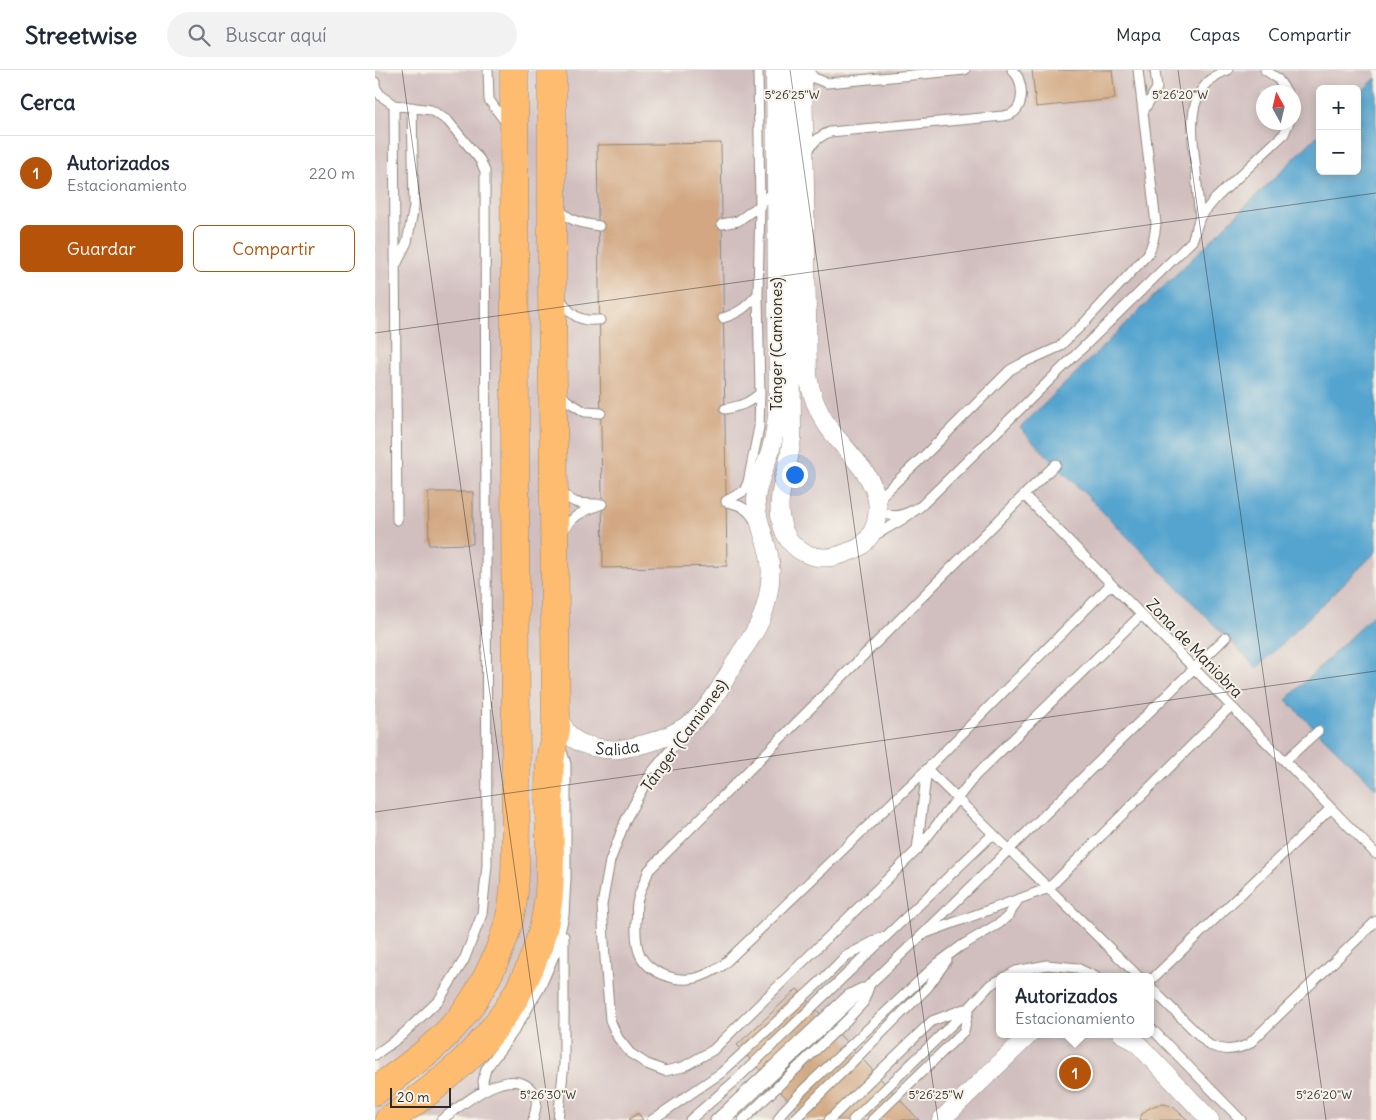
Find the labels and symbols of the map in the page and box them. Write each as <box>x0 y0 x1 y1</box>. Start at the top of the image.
north arrow <box>1256 85 1301 130</box>
text: 5°26'25"W <box>764 87 820 102</box>
text: 5°26'20"W <box>1152 87 1208 102</box>
street label: Tánger (Camiones) <box>766 277 786 411</box>
your location <box>782 462 808 488</box>
street label: Zona de Maniobra <box>1143 594 1247 702</box>
street label: Tánger (Camiones) <box>637 675 731 795</box>
street label: Salida <box>594 736 641 759</box>
pin: 1 <box>1059 1054 1091 1092</box>
scale bar <box>390 1085 451 1108</box>
text: 5°26'30"W <box>520 1087 576 1102</box>
text: 5°26'25"W <box>908 1087 964 1102</box>
text: 5°26'20"W <box>1296 1087 1352 1102</box>

